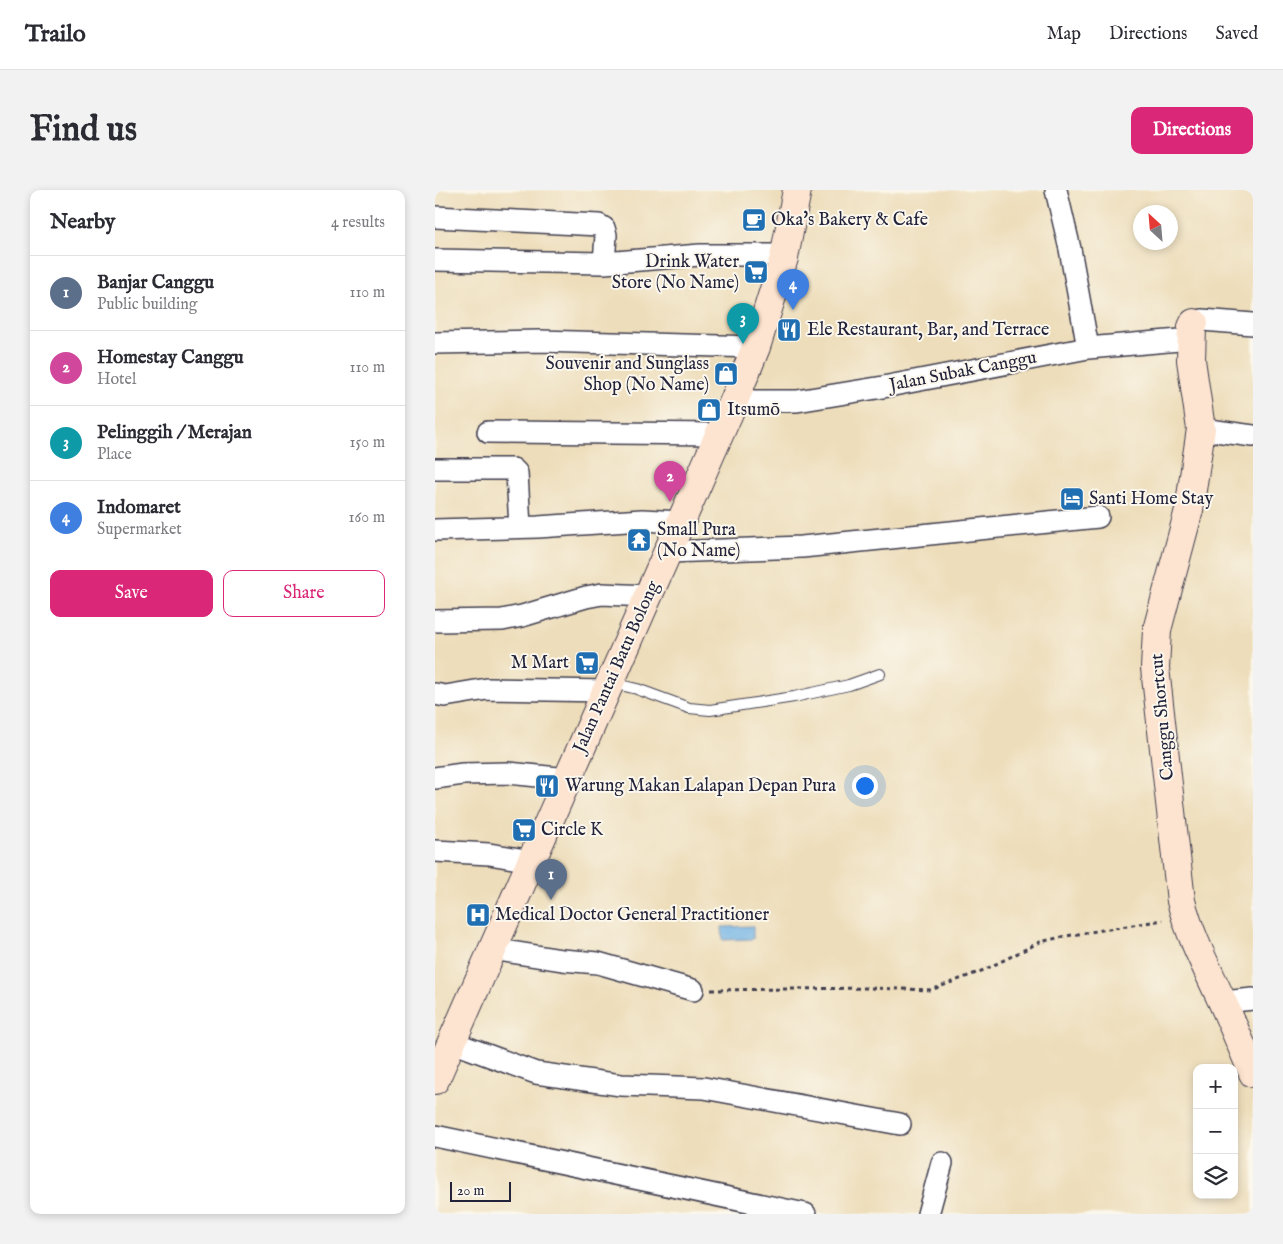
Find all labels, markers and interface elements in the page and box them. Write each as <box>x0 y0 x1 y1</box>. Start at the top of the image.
text: Trailo <box>25 19 86 50</box>
text: Map <box>1047 23 1081 46</box>
text: Directions <box>1109 23 1187 46</box>
text: Saved <box>1215 23 1258 46</box>
button: Directions <box>1131 107 1253 154</box>
text: Find us <box>30 108 137 153</box>
north arrow <box>1133 205 1178 250</box>
cafe icon: Oka's Bakery & Cafe <box>741 207 767 233</box>
text: Nearby <box>50 209 115 236</box>
place label: Oka's Bakery & Cafe <box>771 209 928 232</box>
text: 4 results <box>331 213 385 233</box>
place label: Drink Water Store (No Name) <box>612 251 739 295</box>
supermarket icon: Drink Water Store (No Name) <box>743 259 769 285</box>
pin: 4 <box>777 269 809 310</box>
text: Banjar Canggu <box>97 271 214 295</box>
text: 1 <box>63 283 69 303</box>
text: 110 m <box>349 283 385 303</box>
text: Public building <box>97 295 197 315</box>
pin: 3 <box>727 303 759 344</box>
restaurant icon: Ele Restaurant, Bar, and Terrace <box>776 317 802 343</box>
place label: Ele Restaurant, Bar, and Terrace <box>807 319 1049 342</box>
text: Homestay Canggu <box>97 346 244 370</box>
street label: Jalan Subak Canggu <box>885 346 1039 398</box>
place label: Souvenir and Sunglass Shop (No Name) <box>546 353 709 397</box>
text: 2 <box>62 358 70 378</box>
text: 110 m <box>349 358 385 378</box>
shop icon: Souvenir and Sunglass Shop (No Name) <box>713 361 739 387</box>
text: Hotel <box>97 370 136 390</box>
shop icon: Itsumō <box>696 397 722 423</box>
place label: Itsumō <box>727 399 780 422</box>
text: Pelinggih / Merajan <box>97 421 252 445</box>
text: 3 <box>63 433 69 453</box>
text: 150 m <box>350 433 385 453</box>
text: Place <box>97 445 132 465</box>
pin: 2 <box>654 461 686 502</box>
hotel icon: Santi Home Stay <box>1059 486 1085 512</box>
place label: Santi Home Stay <box>1089 488 1213 511</box>
text: Indomaret <box>97 496 181 520</box>
text: 4 <box>62 508 70 528</box>
text: 160 m <box>349 508 385 528</box>
place label: Small Pura (No Name) <box>657 519 740 563</box>
text: Supermarket <box>97 520 182 540</box>
temple icon: Small Pura (No Name) <box>626 527 652 553</box>
button: Save <box>50 570 213 617</box>
button: Share <box>223 570 385 617</box>
street label: Jalan Pantai Batu Bolong <box>568 577 665 758</box>
supermarket icon: M Mart <box>574 650 600 676</box>
place label: M Mart <box>511 652 569 675</box>
street label: Canggu Shortcut <box>1146 653 1180 781</box>
restaurant icon: Warung Makan Lalapan Depan Pura <box>534 773 560 799</box>
your location <box>852 773 878 799</box>
place label: Warung Makan Lalapan Depan Pura <box>565 775 836 798</box>
supermarket icon: Circle K <box>511 817 537 843</box>
place label: Circle K <box>541 819 604 842</box>
pin: 1 <box>535 859 567 900</box>
hospital icon: Medical Doctor General Practitioner <box>465 902 491 928</box>
place label: Medical Doctor General Practitioner <box>495 904 769 927</box>
map controls <box>1193 1064 1238 1199</box>
button: + <box>1193 1064 1238 1109</box>
button: − <box>1193 1109 1238 1154</box>
button: layers <box>1193 1154 1238 1199</box>
scale bar <box>450 1179 511 1202</box>
text: 20 m <box>457 1182 484 1200</box>

